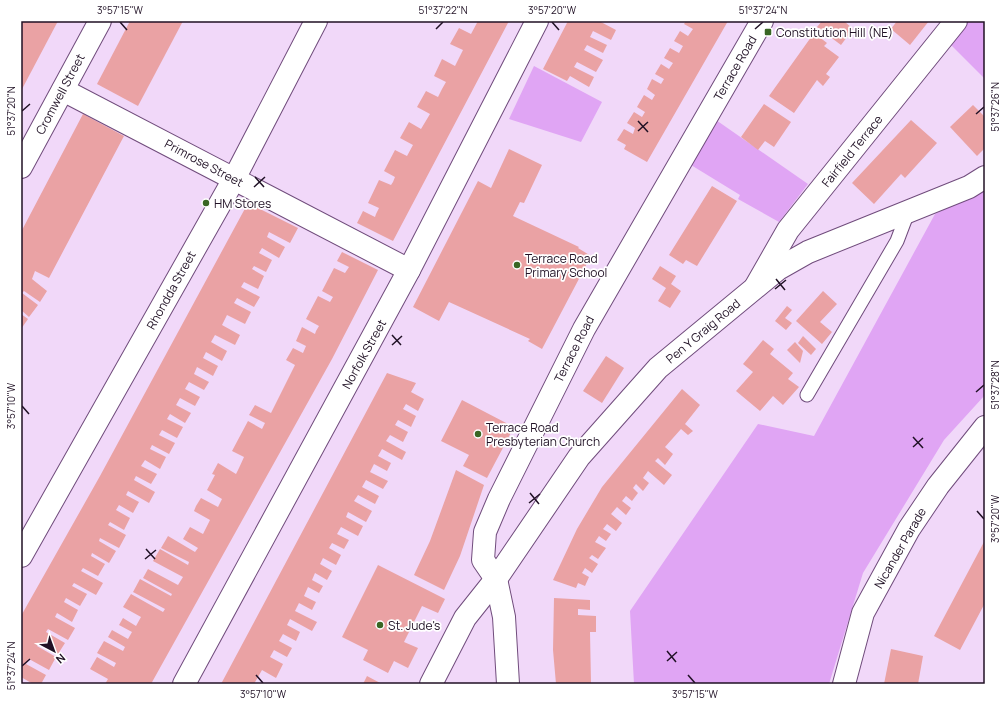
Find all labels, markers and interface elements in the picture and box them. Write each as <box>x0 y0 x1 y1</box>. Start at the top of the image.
text: 3°57'15"W <box>97 3 144 17</box>
text: 51°37'22"N <box>418 3 468 17</box>
text: 3°57'20"W <box>528 3 577 17</box>
text: 51°37'24"N <box>739 3 788 17</box>
place label: Constitution Hill (NE) <box>776 24 893 41</box>
marker: Constitution Hill (NE) <box>763 27 773 37</box>
street label: Terrace Road <box>709 32 761 104</box>
street label: Cromwell Street <box>32 50 89 137</box>
text: 51°37'26"N <box>988 82 1002 132</box>
text: 51°37'20"N <box>4 86 18 136</box>
street label: Fairfield Terrace <box>818 111 886 191</box>
street label: Primrose Street <box>162 135 246 191</box>
place label: HM Stores <box>214 195 271 212</box>
marker: HM Stores <box>201 198 211 208</box>
street label: Rhondda Street <box>142 247 200 332</box>
place label: Terrace Road Primary School <box>525 250 607 281</box>
marker: Terrace Road Primary School <box>512 260 522 270</box>
street label: Pen Y Graig Road <box>662 295 744 367</box>
street label: Terrace Road <box>550 313 598 385</box>
street label: Norfolk Street <box>338 316 390 392</box>
text: 51°37'28"N <box>988 360 1002 410</box>
text: 3°57'10"W <box>4 382 18 429</box>
place label: Terrace Road Presbyterian Church <box>486 419 600 450</box>
marker: Terrace Road Presbyterian Church <box>473 429 483 439</box>
text: 3°57'20"W <box>988 494 1002 543</box>
street label: Nicander Parade <box>870 504 930 592</box>
place label: St. Jude's <box>388 617 440 634</box>
marker: St. Jude's <box>375 620 385 630</box>
north arrow <box>34 631 74 671</box>
text: 51°37'24"N <box>4 641 18 690</box>
text: N <box>53 651 69 667</box>
text: 3°57'10"W <box>240 687 287 701</box>
text: 3°57'15"W <box>672 687 719 701</box>

